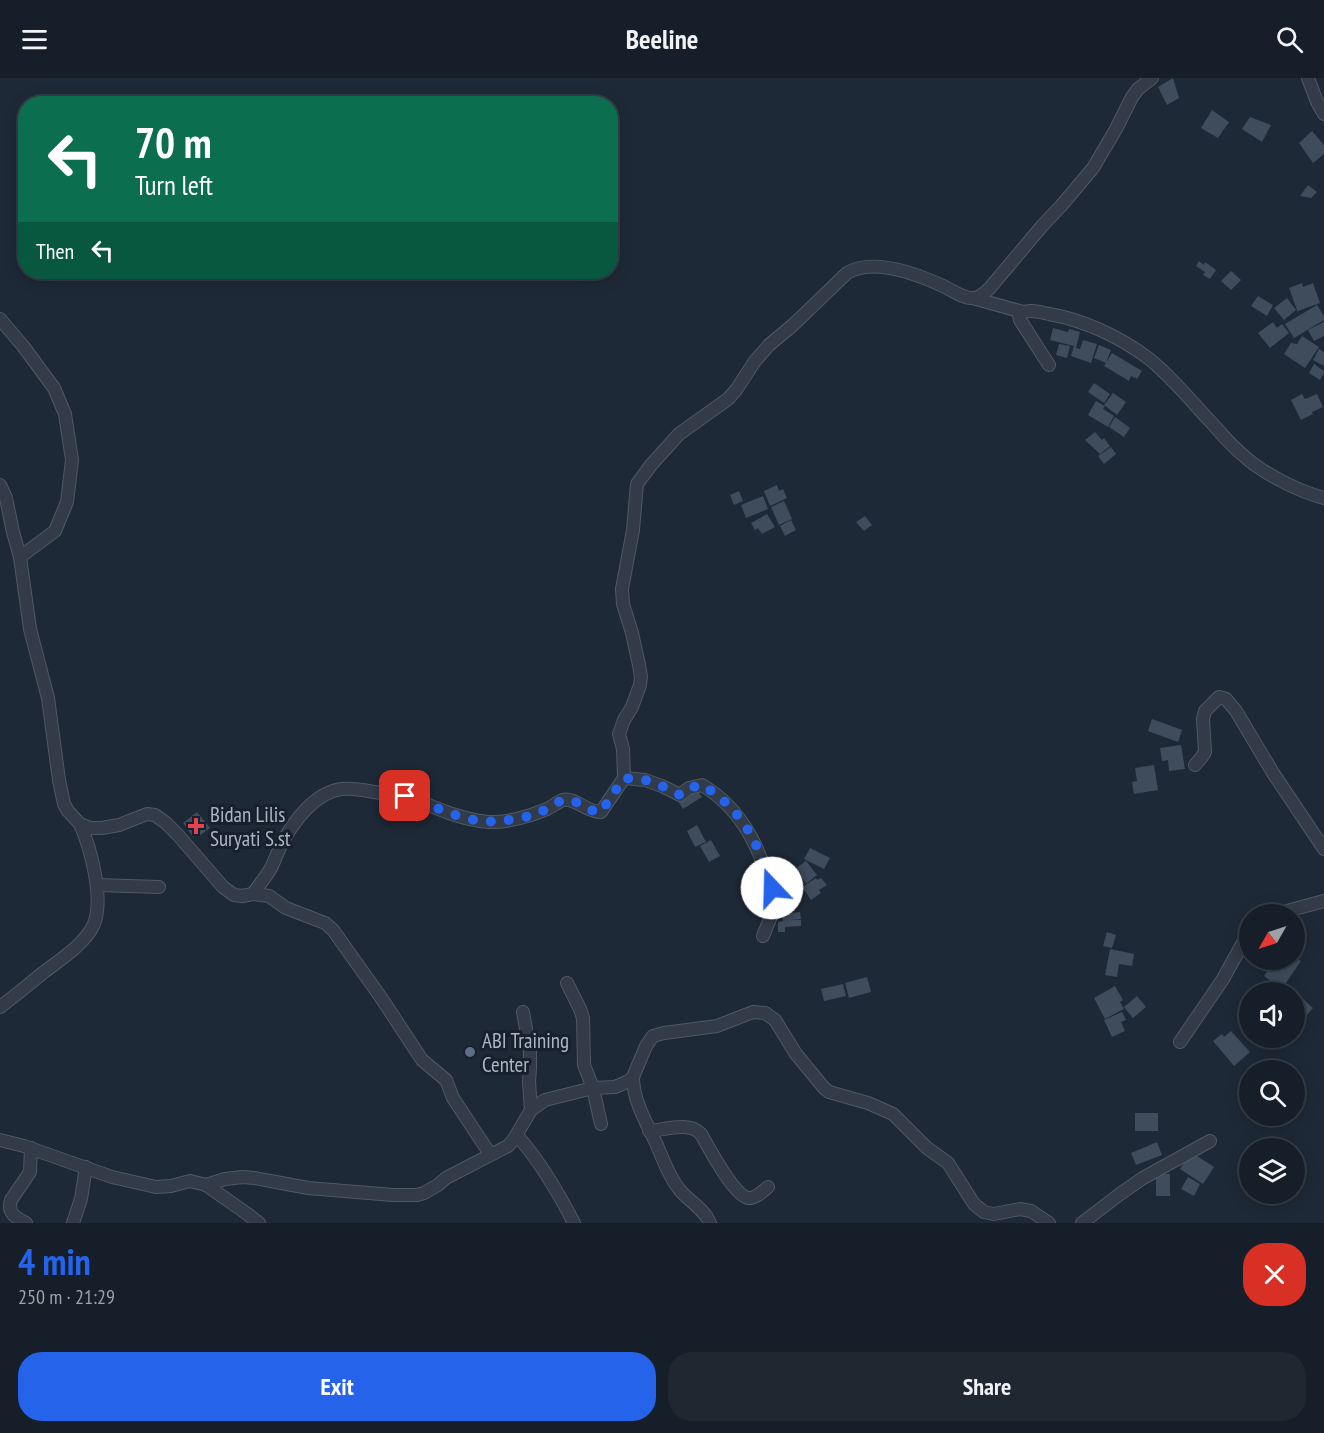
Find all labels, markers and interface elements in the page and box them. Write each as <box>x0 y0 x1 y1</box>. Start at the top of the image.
text: Beeline <box>626 22 698 56</box>
icon: menu <box>18 23 51 56</box>
icon: search <box>1273 23 1306 56</box>
text: 70 m <box>135 115 212 170</box>
icon: left <box>36 120 114 198</box>
text: Turn left <box>135 168 213 202</box>
icon: left <box>86 234 119 267</box>
text: Then <box>36 237 74 265</box>
pin <box>379 770 430 821</box>
icon: arrive <box>388 779 421 812</box>
place label: Bidan Lilis Suryati S.st <box>210 801 291 852</box>
marker: Bidan Lilis Suryati S.st <box>187 817 205 835</box>
position arrow <box>740 856 804 920</box>
north arrow <box>1239 904 1305 970</box>
map controls <box>1239 904 1305 1204</box>
button: sound <box>1239 982 1305 1048</box>
place label: ABI Training Center <box>482 1027 569 1078</box>
marker: ABI Training Center <box>463 1045 477 1059</box>
button: search <box>1239 1060 1305 1126</box>
button: layers <box>1239 1138 1305 1204</box>
text: 4 min <box>18 1238 91 1285</box>
button: close <box>1243 1243 1306 1306</box>
text: 250 m · 21:29 <box>18 1284 115 1310</box>
button: Exit <box>18 1352 656 1421</box>
button: Share <box>668 1352 1306 1421</box>

